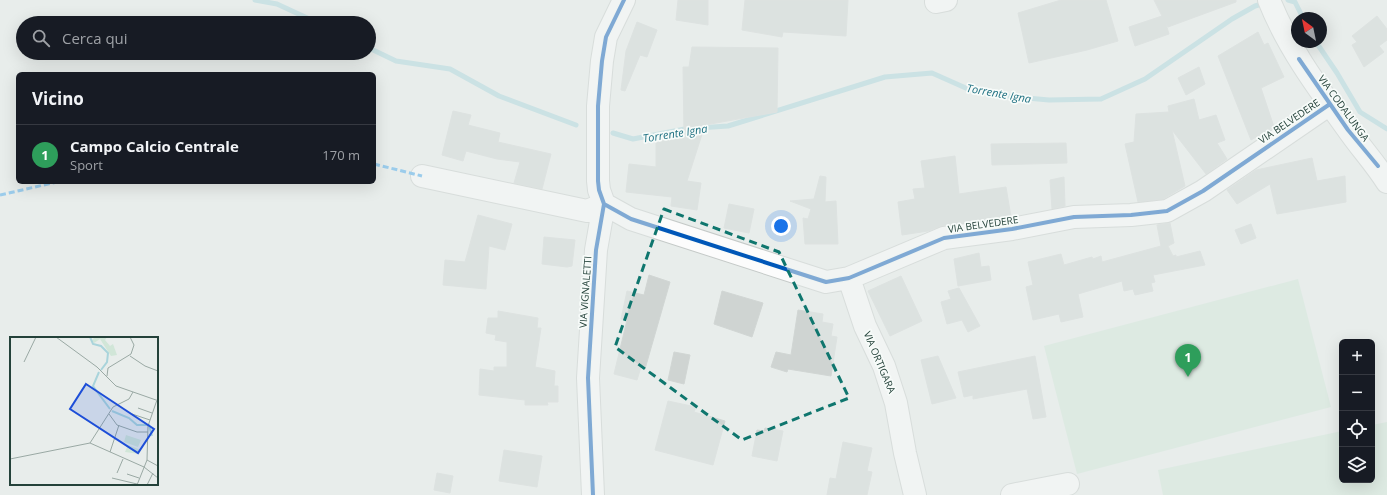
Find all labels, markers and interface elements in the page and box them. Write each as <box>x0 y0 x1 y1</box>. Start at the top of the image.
north arrow <box>1291 12 1327 48</box>
search box <box>16 16 376 60</box>
icon: search <box>30 27 52 49</box>
text: Cerca qui <box>62 28 128 48</box>
street label: VIA CODALUNGA <box>1315 72 1373 145</box>
water label: Torrente Igna <box>965 80 1033 106</box>
text: Vicino <box>32 87 84 110</box>
street label: VIA BELVEDERE <box>1256 95 1322 147</box>
water label: Torrente Igna <box>642 120 708 146</box>
text: Campo Calcio Centrale <box>70 136 239 156</box>
text: 1 <box>41 146 49 164</box>
text: 170 m <box>322 146 360 164</box>
text: Sport <box>70 156 103 174</box>
street label: VIA BELVEDERE <box>947 212 1019 236</box>
your location <box>771 216 791 236</box>
street label: VIA VIGNALETTI <box>576 256 594 328</box>
street label: VIA ORTIGARA <box>861 329 900 396</box>
inset map <box>10 337 158 485</box>
map controls <box>1339 339 1375 483</box>
button: + <box>1339 339 1375 375</box>
pin: 1 <box>1175 344 1201 377</box>
button: − <box>1339 375 1375 411</box>
button: locate <box>1339 411 1375 447</box>
button: layers <box>1339 447 1375 483</box>

